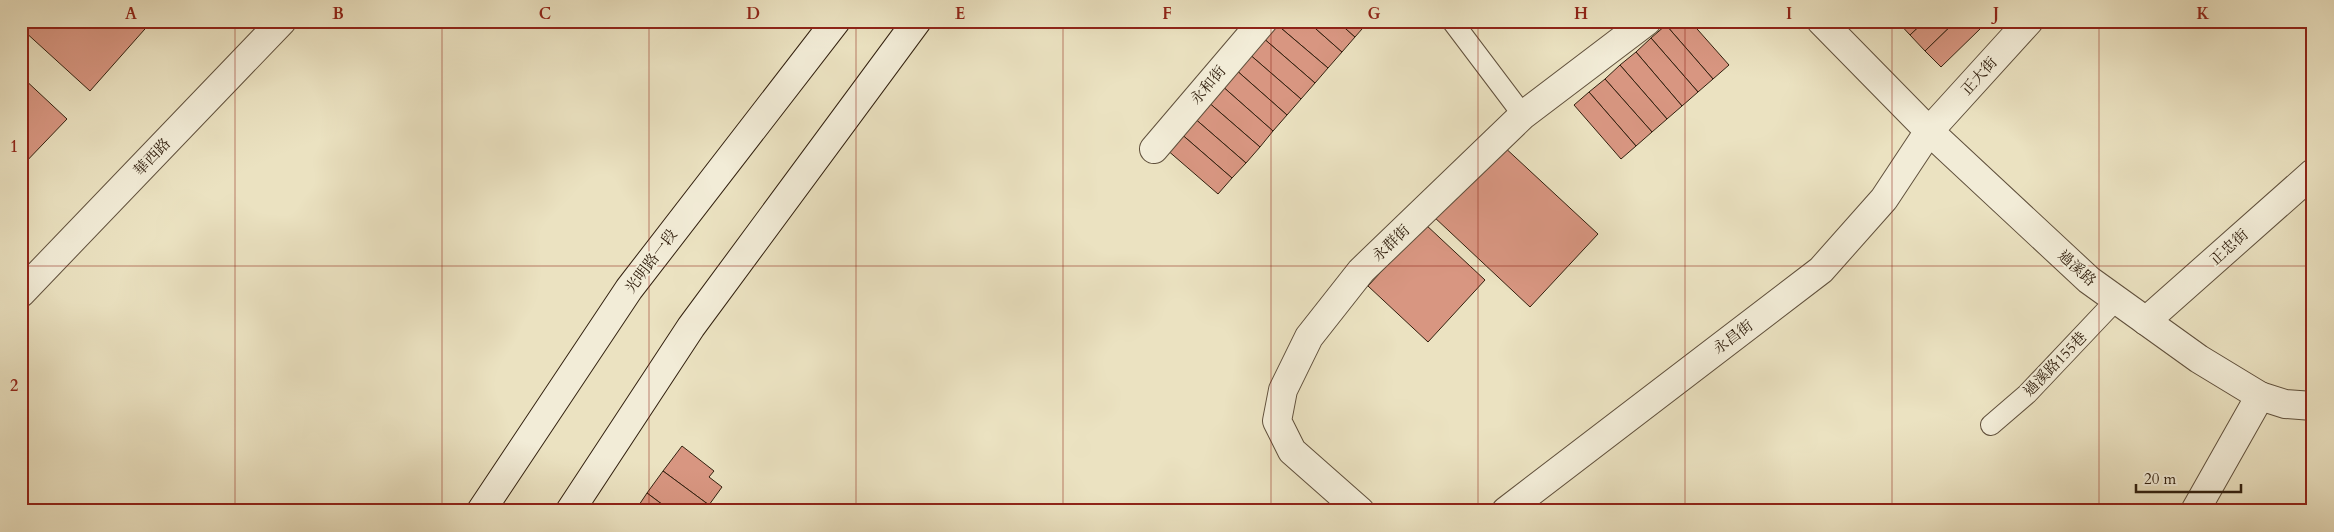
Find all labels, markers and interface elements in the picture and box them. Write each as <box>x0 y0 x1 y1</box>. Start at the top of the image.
text: A <box>125 3 137 25</box>
text: B <box>332 3 344 25</box>
text: C <box>539 3 551 25</box>
text: D <box>746 3 760 25</box>
text: E <box>955 3 965 25</box>
text: F <box>1162 3 1172 25</box>
text: G <box>1367 3 1381 25</box>
text: H <box>1574 3 1588 25</box>
text: I <box>1786 3 1792 25</box>
text: J <box>1991 3 1999 25</box>
text: K <box>2197 3 2210 25</box>
street label: 正大街 <box>1957 53 2001 99</box>
street label: 永和街 <box>1186 61 1230 109</box>
street label: 華西路 <box>129 134 175 180</box>
text: 1 <box>10 136 18 158</box>
street label: 永群街 <box>1368 220 1414 266</box>
street label: 光明路一段 <box>620 225 682 297</box>
street label: 正忠街 <box>2206 225 2252 269</box>
street label: 過溪路 <box>2054 246 2100 290</box>
street label: 永昌街 <box>1709 315 1757 359</box>
street label: 過溪路155巷 <box>2019 327 2091 401</box>
text: 2 <box>10 375 18 397</box>
scale bar <box>2136 462 2242 494</box>
text: 20 m <box>2144 469 2176 489</box>

